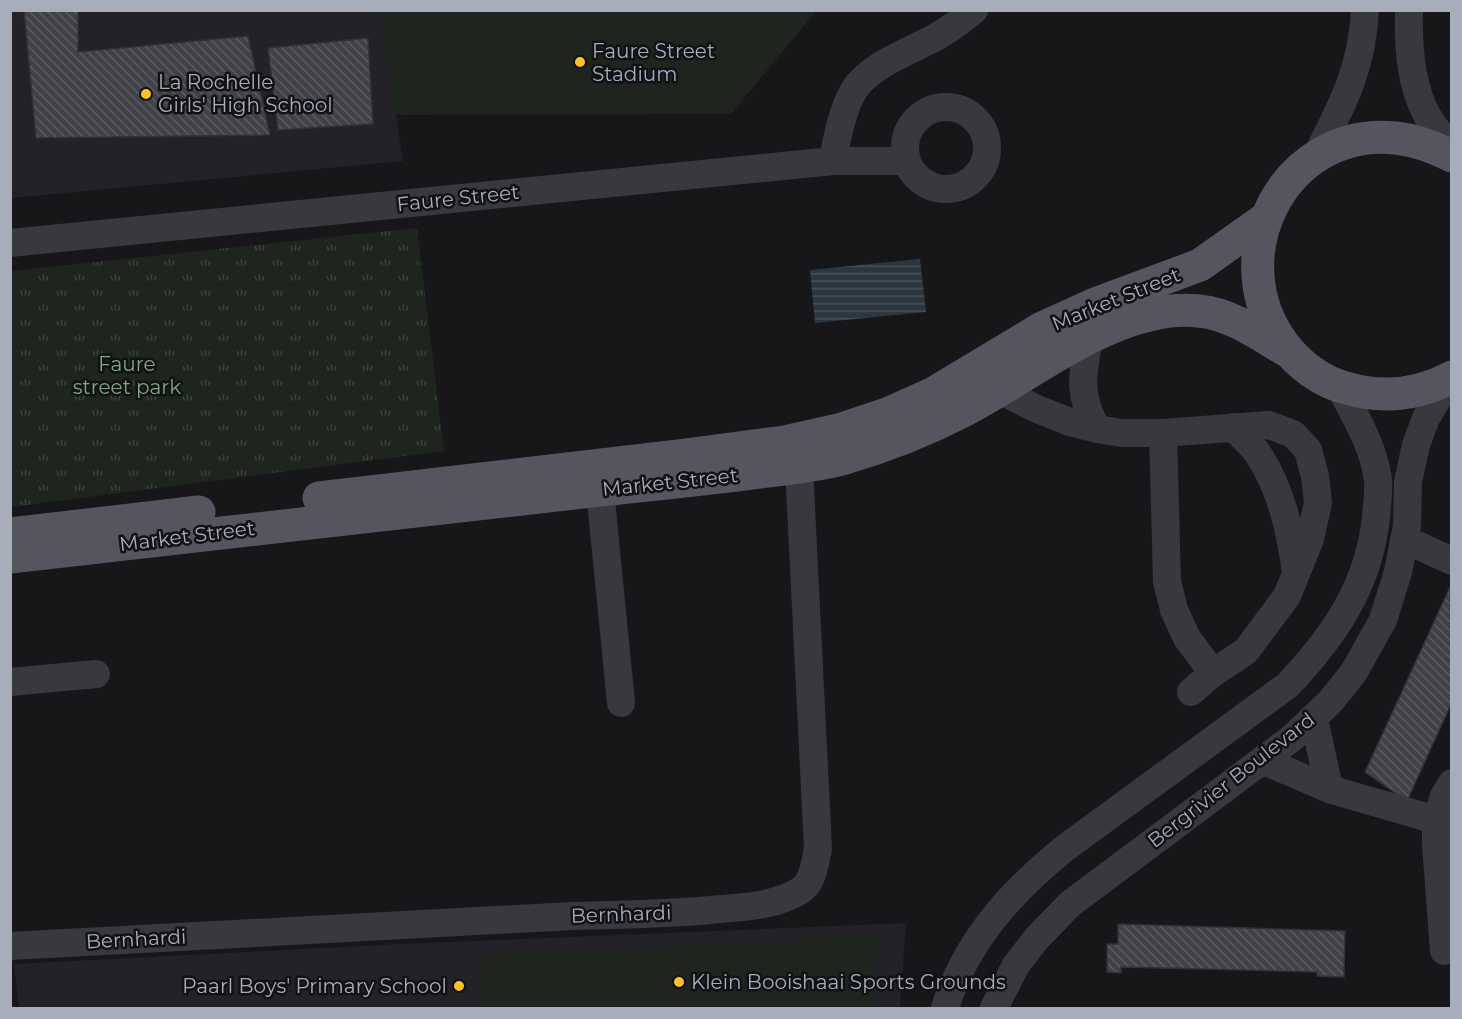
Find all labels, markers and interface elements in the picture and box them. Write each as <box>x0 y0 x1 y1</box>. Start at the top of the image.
place label: Faure Street Stadium <box>592 39 715 86</box>
marker: Faure Street Stadium <box>573 55 587 69</box>
place label: La Rochelle Girls' High School <box>158 70 333 117</box>
marker: La Rochelle Girls' High School <box>139 87 153 101</box>
street label: Faure Street <box>396 180 520 216</box>
street label: Market Street <box>1048 262 1184 336</box>
park label: Faure street park <box>73 352 181 399</box>
street label: Market Street <box>601 463 739 501</box>
street label: Market Street <box>118 516 256 556</box>
street label: Bergrivier Boulevard <box>1143 707 1319 853</box>
street label: Bernhardi <box>570 900 672 928</box>
street label: Bernhardi <box>85 924 187 954</box>
place label: Klein Booishaai Sports Grounds <box>691 970 1006 994</box>
place label: Paarl Boys' Primary School <box>182 974 447 998</box>
marker: Klein Booishaai Sports Grounds <box>672 975 686 989</box>
marker: Paarl Boys' Primary School <box>452 979 466 993</box>

